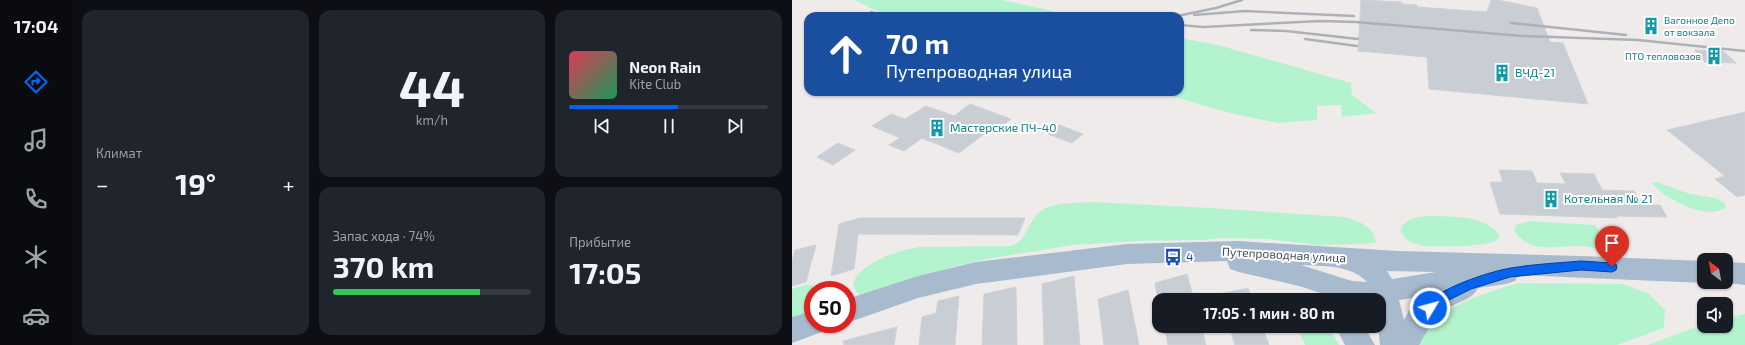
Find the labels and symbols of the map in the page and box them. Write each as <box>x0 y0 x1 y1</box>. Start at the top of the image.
place label: Вагонное Депо от вокзала <box>1664 14 1735 38</box>
building icon: Вагонное Депо от вокзала <box>1641 16 1661 36</box>
building icon: ПТО тепловозов <box>1704 46 1724 66</box>
place label: ПТО тепловозов <box>1625 50 1701 62</box>
building icon: ВЧД-21 <box>1492 63 1512 83</box>
place label: ВЧД-21 <box>1515 65 1555 79</box>
building icon: Мастерские ПЧ-40 <box>927 118 947 138</box>
place label: Мастерские ПЧ-40 <box>950 120 1056 134</box>
building icon: Котельная № 21 <box>1541 189 1561 209</box>
place label: Котельная № 21 <box>1564 191 1653 205</box>
pin <box>1595 226 1629 267</box>
street label: Путепроводная улица <box>1222 244 1346 265</box>
bus stop icon: 4 <box>1163 247 1183 267</box>
place label: 4 <box>1186 249 1193 263</box>
north arrow <box>1697 253 1733 289</box>
speed limit sign: 50 <box>804 281 856 333</box>
position arrow <box>1409 287 1451 329</box>

